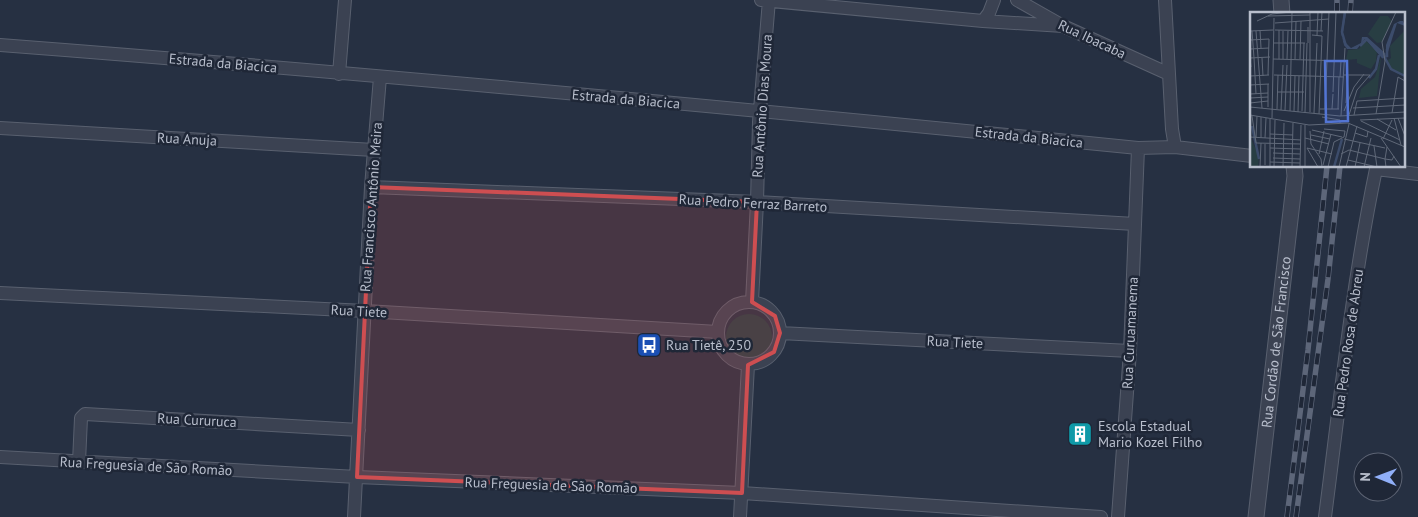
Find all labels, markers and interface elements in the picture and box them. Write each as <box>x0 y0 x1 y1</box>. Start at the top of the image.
inset map <box>1250 12 1406 168</box>
street label: Rua Ibacaba <box>1055 15 1129 63</box>
street label: Rua Antônio Dias Moura <box>748 34 776 178</box>
street label: Estrada da Biacica <box>168 49 278 77</box>
street label: Estrada da Biacica <box>571 85 681 113</box>
street label: Rua Francisco Antônio Meira <box>356 122 386 292</box>
street label: Estrada da Biacica <box>974 122 1084 152</box>
street label: Rua Anuja <box>157 128 218 150</box>
street label: Rua Pedro Ferraz Barreto <box>678 190 828 216</box>
street label: Rua Cordão de São Francisco <box>1257 256 1295 429</box>
street label: Rua Pedro Rosa de Abreu <box>1329 268 1367 418</box>
street label: Rua Curuamanema <box>1118 276 1142 390</box>
street label: Rua Tiete <box>330 301 388 321</box>
bus stop icon: Rua Tietê, 250 <box>636 332 662 358</box>
street label: Rua Tiete <box>926 332 984 352</box>
place label: Rua Tietê, 250 <box>666 336 751 354</box>
street label: Rua Cururuca <box>157 409 237 431</box>
place label: Escola Estadual Mario Kozel Filho <box>1098 417 1202 451</box>
building icon: Escola Estadual Mario Kozel Filho <box>1067 421 1093 447</box>
street label: Rua Freguesia de São Romão <box>59 452 233 480</box>
north arrow <box>1353 452 1403 502</box>
text: N <box>1356 472 1374 482</box>
street label: Rua Freguesia de São Romão <box>464 473 638 497</box>

